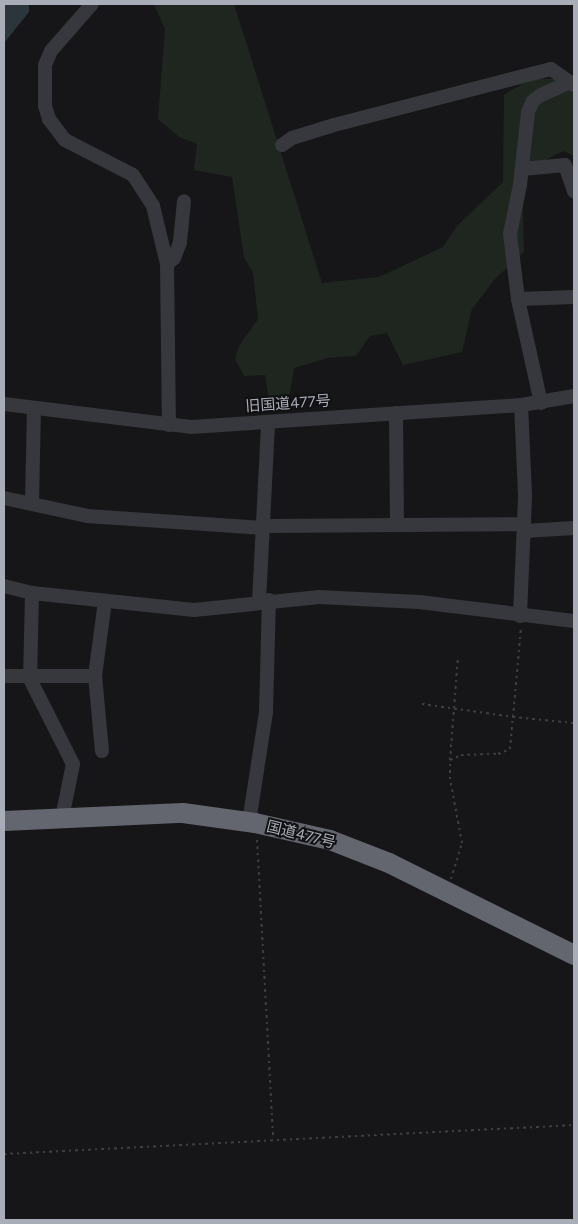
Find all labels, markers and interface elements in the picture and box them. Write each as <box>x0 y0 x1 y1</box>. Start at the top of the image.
street label: 旧国道477号 <box>245 392 331 416</box>
street label: 国道477号 <box>265 818 337 852</box>

